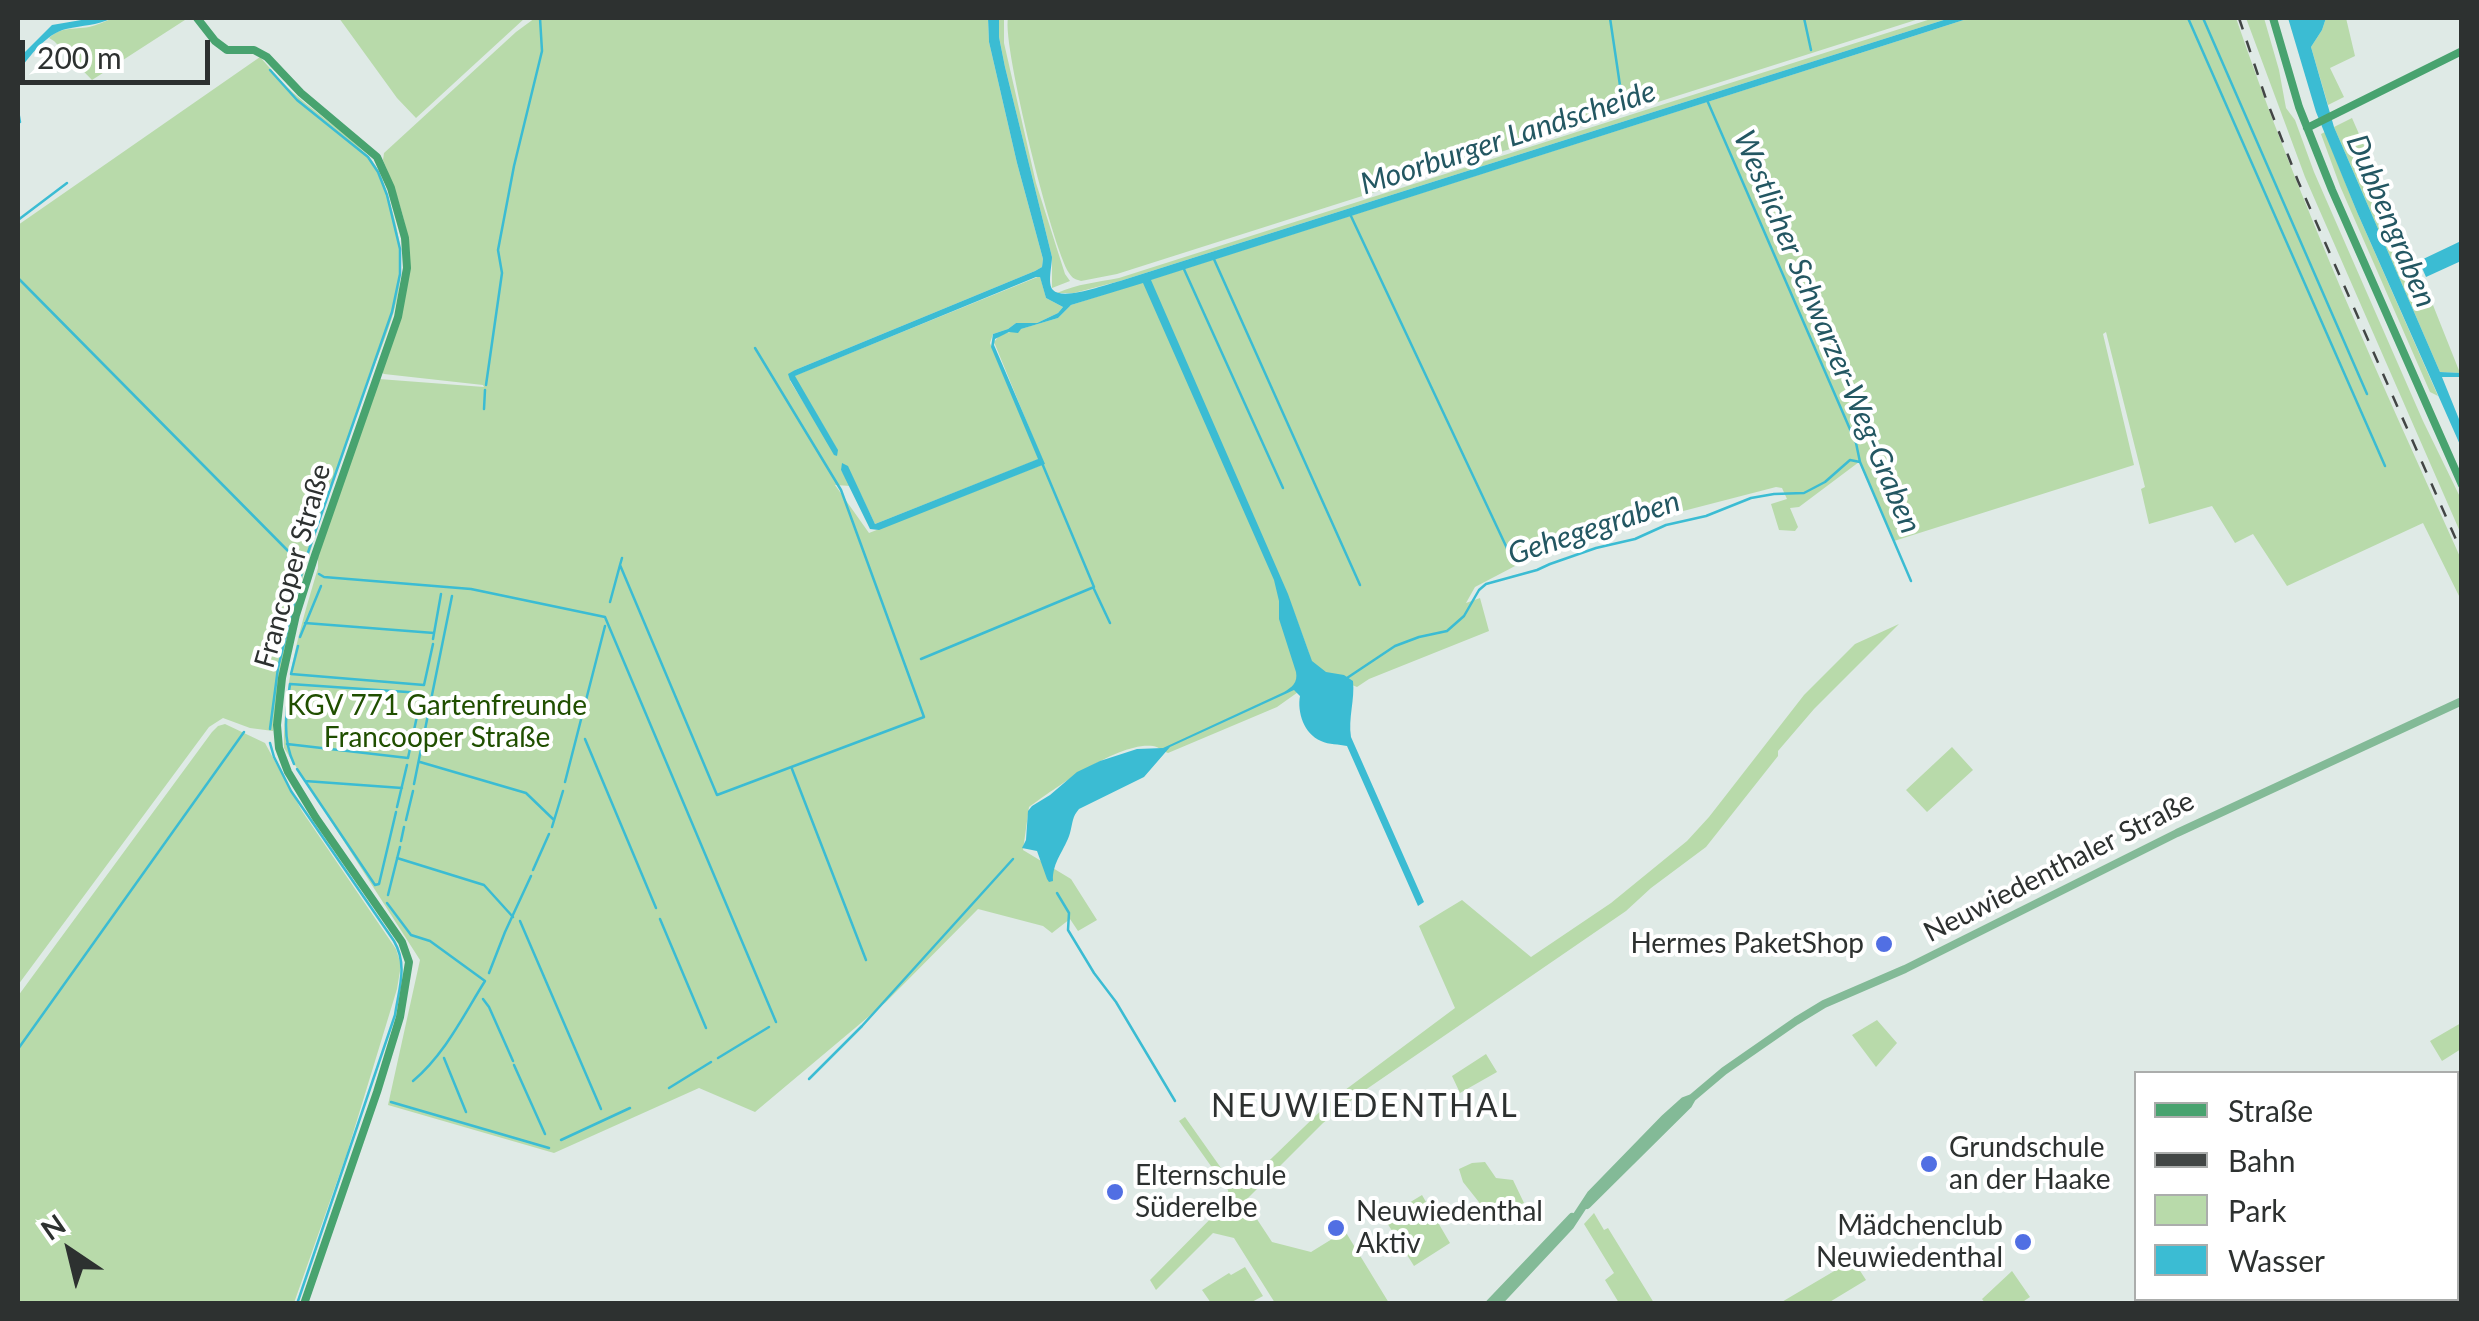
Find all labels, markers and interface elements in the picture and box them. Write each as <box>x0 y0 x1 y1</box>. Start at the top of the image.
scale bar <box>25 20 215 82</box>
text: 200 m <box>37 39 122 75</box>
water label: Moorburger Landscheide <box>1356 73 1660 203</box>
water label: Westlicher Schwarzer-Weg-Graben <box>1726 125 1928 539</box>
water label: Dubbengraben <box>2338 129 2444 313</box>
street label: Francoper Straße <box>248 460 338 672</box>
water label: Gehegegraben <box>1503 483 1685 573</box>
park label: KGV 771 Gartenfreunde Francooper Straße <box>287 689 587 755</box>
street label: Neuwiedenthaler Straße <box>1918 784 2200 950</box>
place label: Hermes PaketShop <box>1630 927 1864 961</box>
marker: Hermes PaketShop <box>1873 933 1895 955</box>
legend <box>2134 1071 2459 1301</box>
district label: NEUWIEDENTHAL <box>1211 1088 1519 1126</box>
text: Straße <box>2228 1092 2313 1128</box>
place label: Grundschule an der Haake <box>1949 1131 2111 1197</box>
text: Bahn <box>2228 1142 2296 1178</box>
marker: Grundschule an der Haake <box>1918 1153 1940 1175</box>
place label: Elternschule Süderelbe <box>1135 1159 1286 1225</box>
marker: Elternschule Süderelbe <box>1104 1181 1126 1203</box>
text: Park <box>2228 1192 2287 1228</box>
place label: Neuwiedenthal Aktiv <box>1356 1195 1543 1261</box>
north arrow <box>20 1201 120 1301</box>
text: N <box>34 1206 71 1247</box>
place label: Mädchenclub Neuwiedenthal <box>1816 1209 2003 1275</box>
marker: Neuwiedenthal Aktiv <box>1325 1217 1347 1239</box>
marker: Mädchenclub Neuwiedenthal <box>2012 1231 2034 1253</box>
text: Wasser <box>2228 1242 2325 1278</box>

